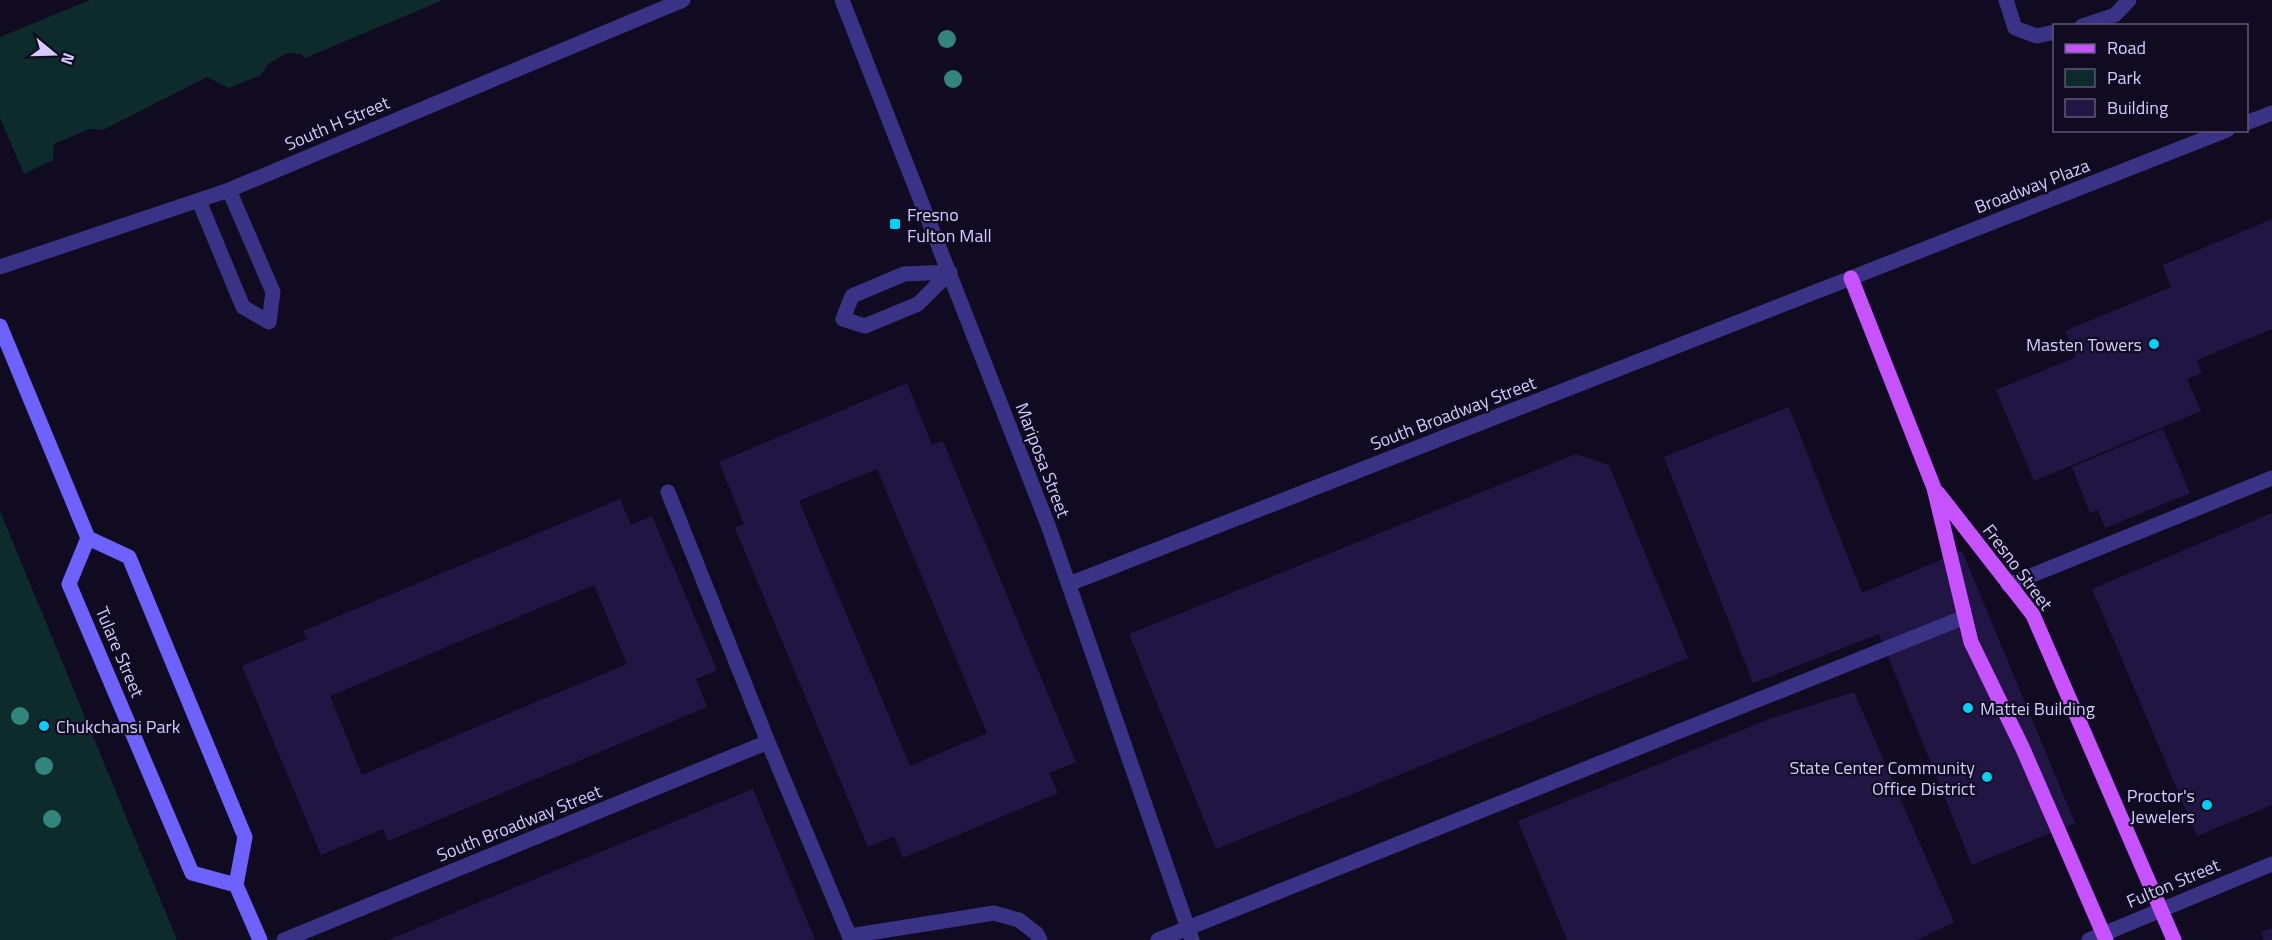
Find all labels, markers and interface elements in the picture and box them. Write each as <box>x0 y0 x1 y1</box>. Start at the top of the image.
north arrow <box>24 24 84 84</box>
legend <box>2053 24 2248 132</box>
text: Road <box>2107 34 2146 61</box>
text: N <box>55 50 81 68</box>
text: Park <box>2107 64 2142 91</box>
street label: South H Street <box>281 89 394 157</box>
text: Building <box>2107 94 2168 121</box>
street label: Broadway Plaza <box>1970 152 2094 220</box>
place label: Fresno Fulton Mall <box>907 201 992 249</box>
marker: Fresno Fulton Mall <box>888 217 902 231</box>
place label: Masten Towers <box>2026 331 2142 358</box>
marker: Masten Towers <box>2147 337 2161 351</box>
street label: South Broadway Street <box>1366 369 1540 457</box>
street label: Mariposa Street <box>1009 399 1078 522</box>
street label: Fresno Street <box>1976 518 2060 616</box>
street label: Tulare Street <box>89 602 151 702</box>
place label: Mattei Building <box>1980 695 2095 722</box>
marker: Mattei Building <box>1961 701 1975 715</box>
place label: Chukchansi Park <box>56 713 181 740</box>
marker: Chukchansi Park <box>37 719 51 733</box>
place label: State Center Community Office District <box>1789 754 1976 802</box>
marker: State Center Community Office District <box>1980 770 1994 784</box>
street label: South Broadway Street <box>433 777 606 868</box>
place label: Proctor's Jewelers <box>2127 782 2195 830</box>
marker: Proctor's Jewelers <box>2200 798 2214 812</box>
street label: Fulton Street <box>2122 851 2224 915</box>

